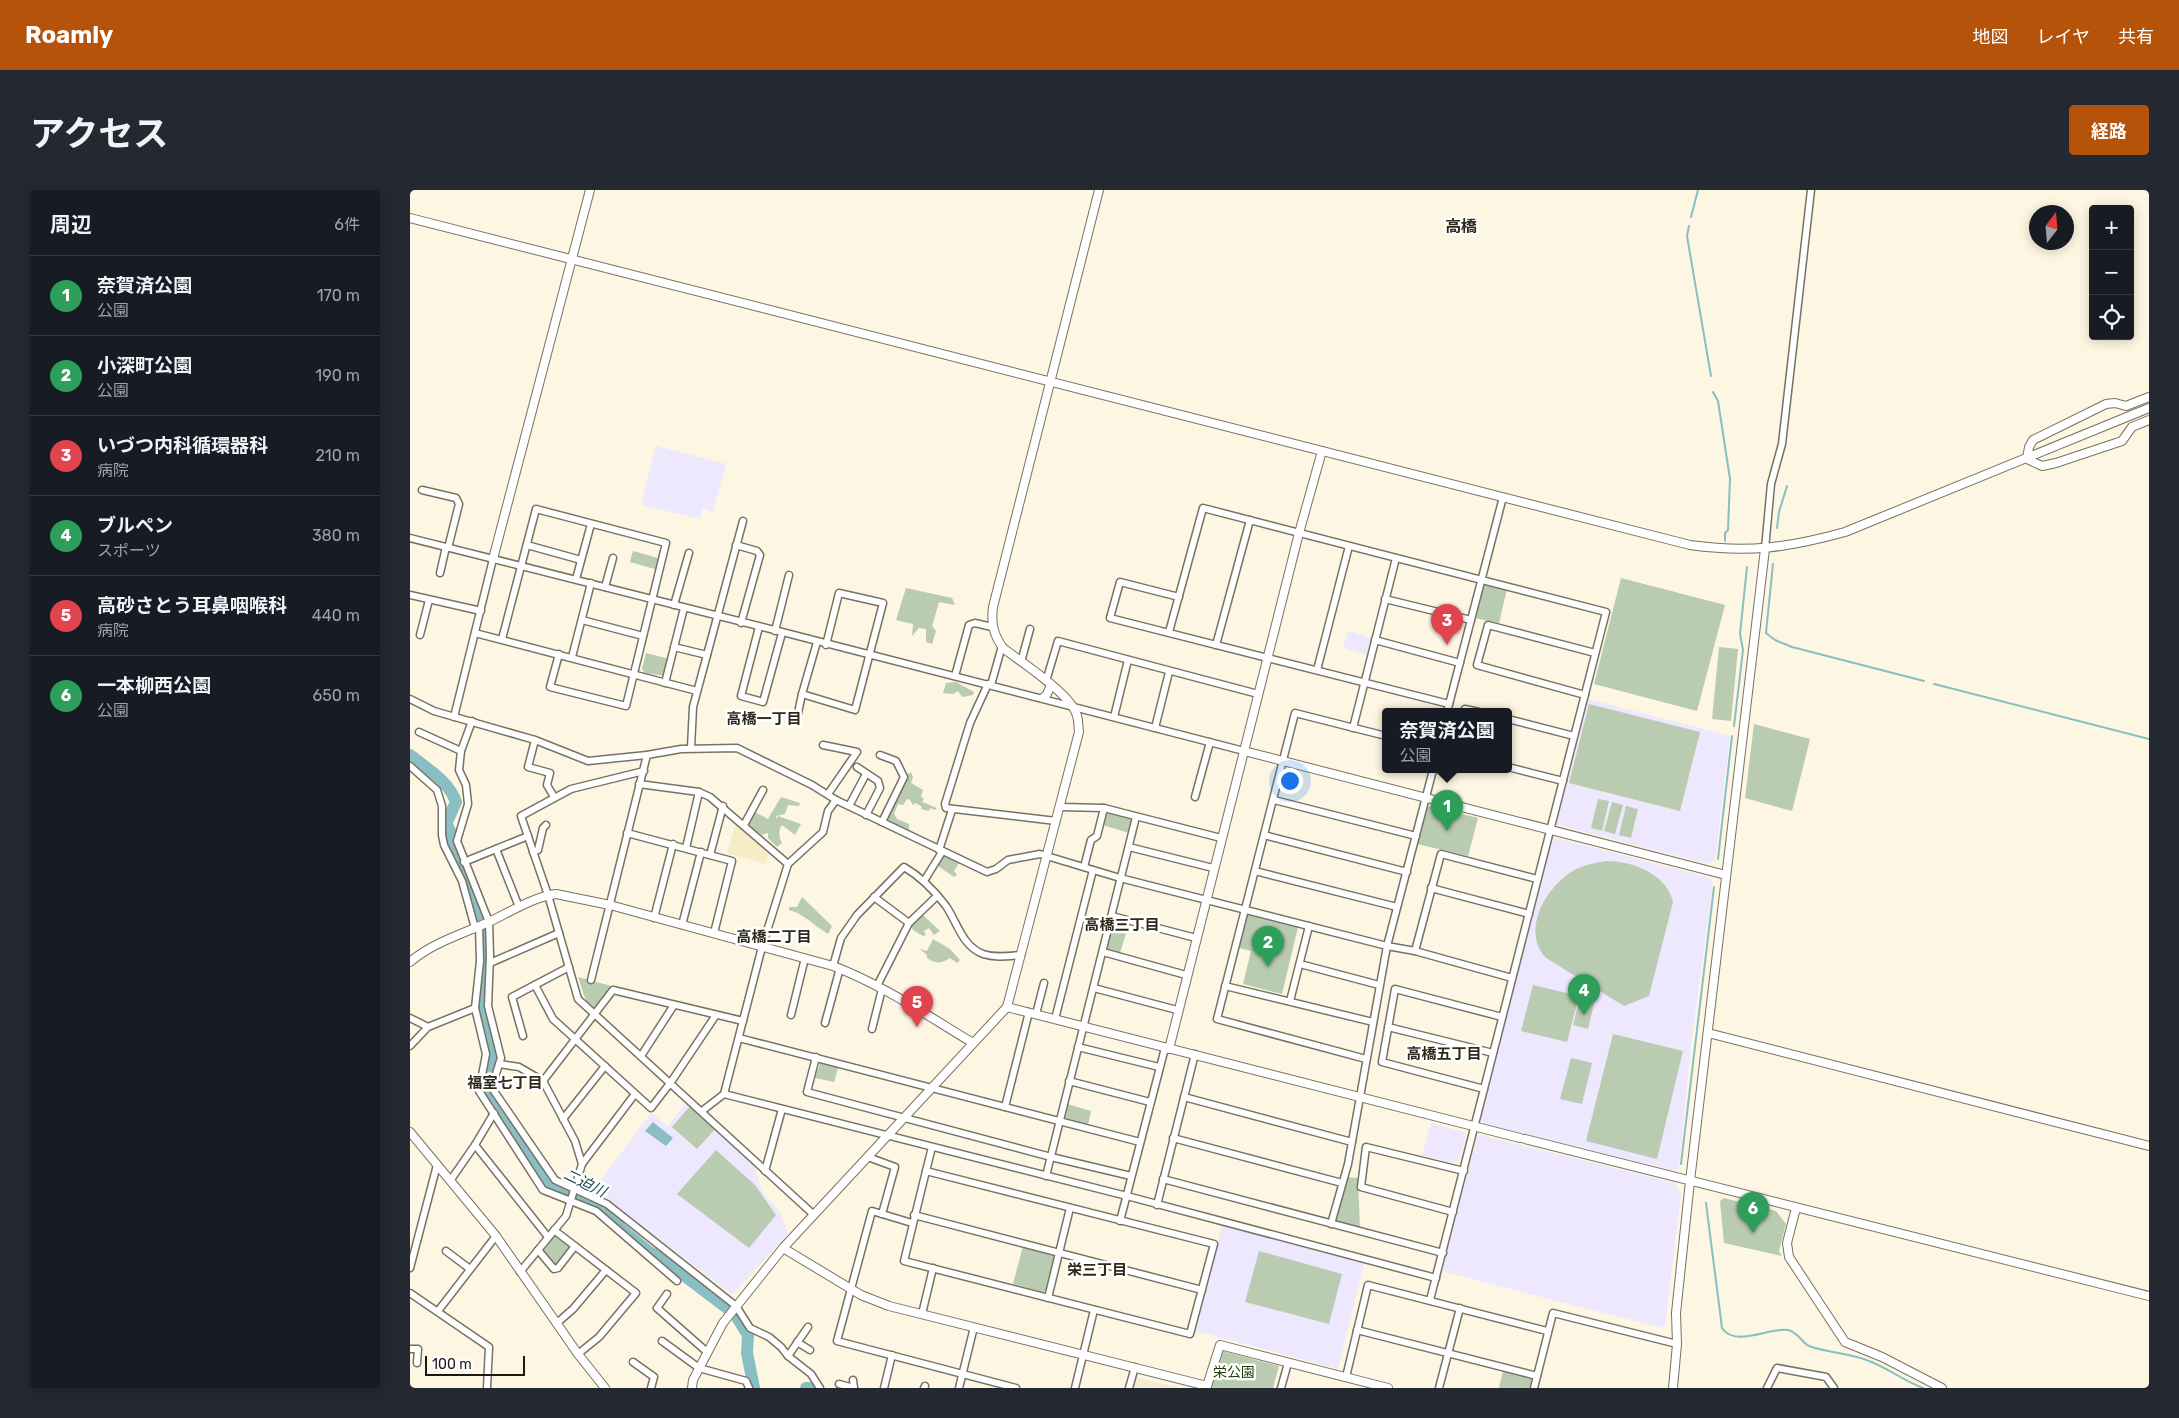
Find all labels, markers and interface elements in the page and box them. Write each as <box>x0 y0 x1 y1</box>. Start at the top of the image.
text: Roamly <box>25 21 113 49</box>
text: 地図 <box>1973 26 2009 48</box>
text: レイヤ <box>2037 26 2090 48</box>
text: 共有 <box>2118 26 2154 48</box>
button: 経路 <box>2069 105 2149 155</box>
text: アクセス <box>30 113 168 155</box>
north arrow <box>2029 205 2074 250</box>
map controls <box>2089 205 2134 340</box>
button: + <box>2089 205 2134 250</box>
text: 周辺 <box>50 212 92 237</box>
text: 6件 <box>334 215 360 234</box>
district label: 高橋 <box>1445 217 1477 236</box>
button: − <box>2089 250 2134 295</box>
text: 奈賀済公園 <box>97 274 192 297</box>
text: 1 <box>62 286 70 305</box>
text: 170 m <box>317 286 360 305</box>
button: locate <box>2089 295 2134 340</box>
text: 公園 <box>97 301 129 320</box>
text: 小深町公園 <box>97 354 192 377</box>
text: 2 <box>61 366 71 385</box>
text: 190 m <box>315 366 360 385</box>
text: 公園 <box>97 381 129 400</box>
text: いづつ内科循環器科 <box>97 434 268 457</box>
text: 3 <box>61 446 71 465</box>
text: 210 m <box>315 446 360 465</box>
text: 病院 <box>97 461 129 480</box>
text: ブルペン <box>97 514 173 537</box>
text: 4 <box>61 526 71 545</box>
text: 380 m <box>312 526 360 545</box>
text: スポーツ <box>97 541 161 560</box>
text: 高砂さとう耳鼻咽喉科 <box>97 594 287 617</box>
pin: 3 <box>1431 604 1463 645</box>
text: 5 <box>61 606 71 625</box>
text: 440 m <box>312 606 360 625</box>
text: 病院 <box>97 621 129 640</box>
text: 一本柳西公園 <box>97 674 211 697</box>
text: 6 <box>61 686 71 705</box>
text: 650 m <box>313 686 360 705</box>
text: 公園 <box>97 701 129 720</box>
popup <box>1382 708 1512 773</box>
district label: 高橋一丁目 <box>726 710 802 728</box>
text: 奈賀済公園 <box>1399 719 1495 742</box>
text: 公園 <box>1399 746 1432 765</box>
your location <box>1277 768 1303 794</box>
pin: 1 <box>1431 790 1463 831</box>
district label: 高橋三丁目 <box>1084 916 1160 934</box>
pin: 2 <box>1252 926 1284 967</box>
district label: 高橋二丁目 <box>736 928 812 946</box>
pin: 4 <box>1568 974 1600 1015</box>
pin: 5 <box>901 986 933 1027</box>
district label: 高橋五丁目 <box>1406 1045 1482 1063</box>
district label: 福室七丁目 <box>466 1074 543 1092</box>
water label: 二迫川 <box>561 1165 611 1202</box>
pin: 6 <box>1737 1192 1769 1233</box>
district label: 栄三丁目 <box>1067 1261 1127 1279</box>
scale bar <box>425 1353 525 1376</box>
text: 100 m <box>432 1356 472 1373</box>
park label: 栄公園 <box>1213 1364 1255 1381</box>

